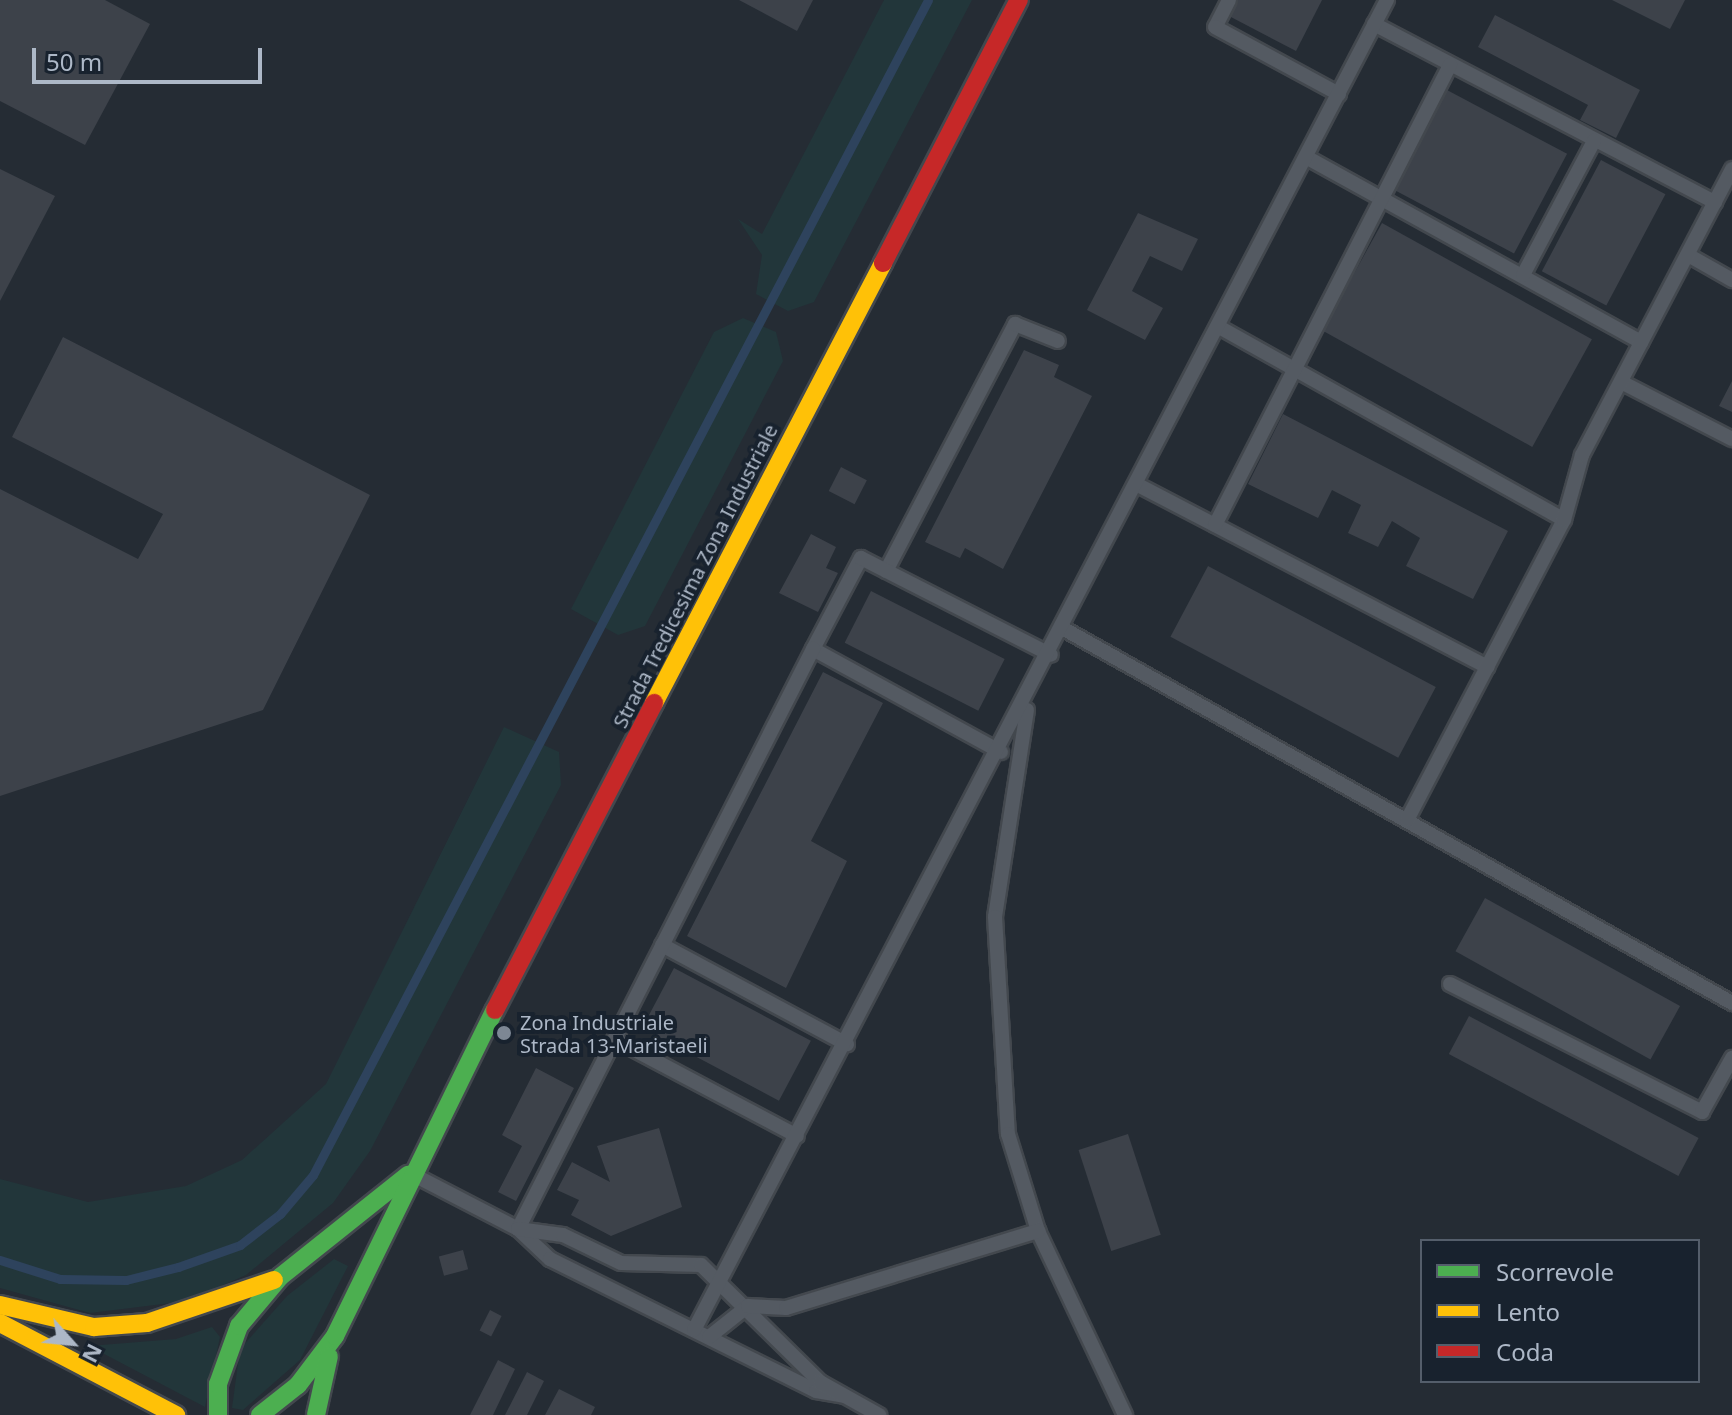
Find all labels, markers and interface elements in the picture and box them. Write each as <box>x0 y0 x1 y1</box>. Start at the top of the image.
scale bar <box>36 32 266 82</box>
text: 50 m <box>46 45 102 78</box>
street label: Strada Tredicesima Zona Industriale <box>608 420 782 732</box>
place label: Zona Industriale Strada 13-Maristaeli <box>520 1010 708 1057</box>
marker: Zona Industriale Strada 13-Maristaeli <box>495 1024 513 1042</box>
legend <box>1420 1239 1700 1383</box>
text: Scorrevole <box>1496 1255 1614 1288</box>
text: Lento <box>1496 1295 1560 1328</box>
north arrow <box>32 1303 112 1383</box>
text: Coda <box>1496 1335 1554 1368</box>
text: N <box>76 1339 111 1369</box>

